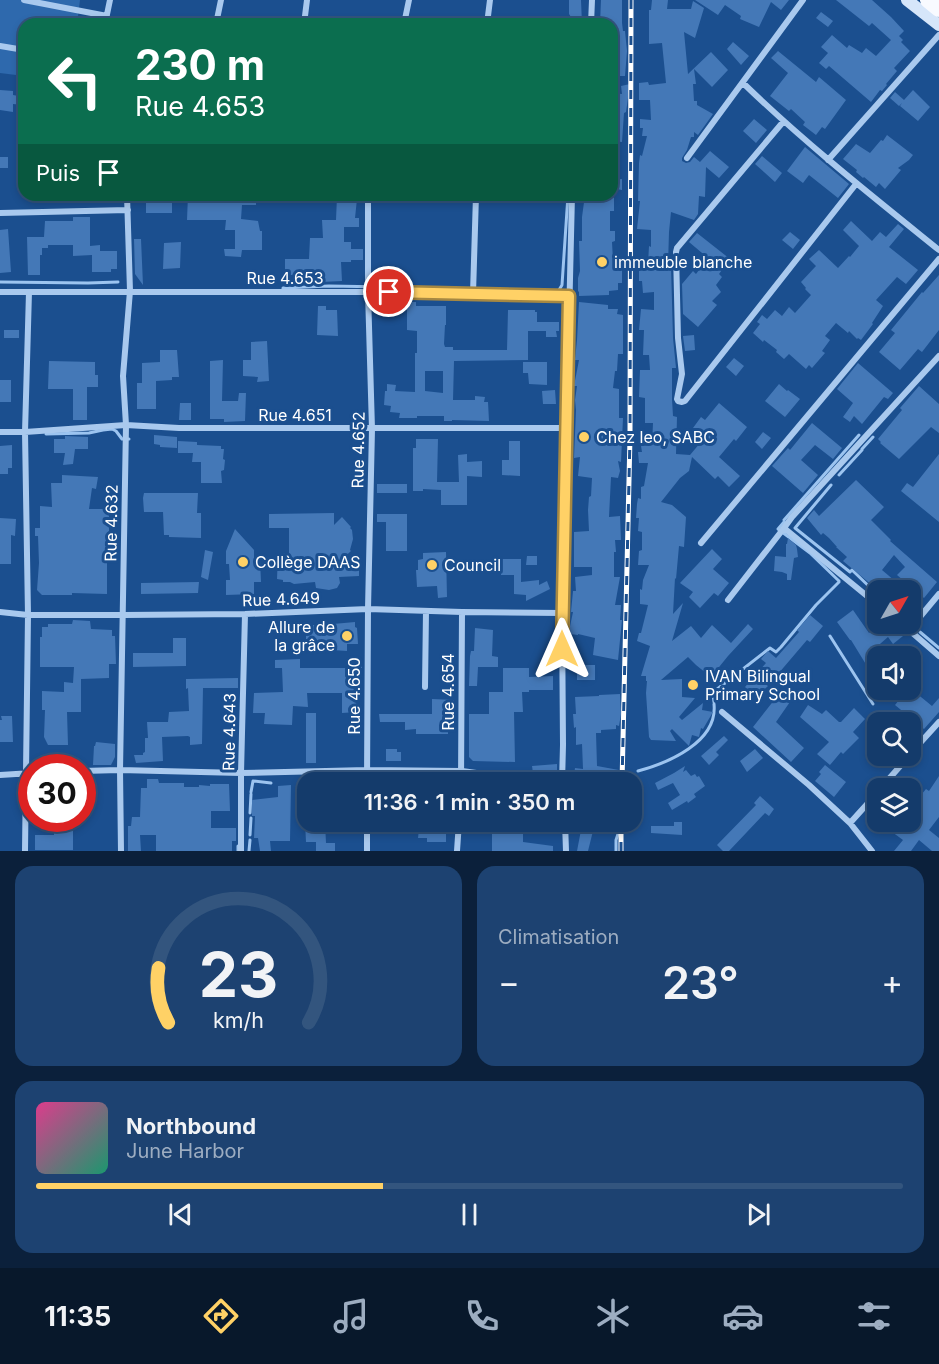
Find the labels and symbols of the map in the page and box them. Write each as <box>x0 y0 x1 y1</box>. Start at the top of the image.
place label: immeuble blanche <box>614 252 752 272</box>
marker: immeuble blanche <box>595 255 609 269</box>
pin <box>363 266 414 317</box>
street label: Rue 4.653 <box>246 268 324 288</box>
street label: Rue 4.651 <box>258 405 332 425</box>
street label: Rue 4.652 <box>347 411 369 489</box>
place label: Chez leo, SABC <box>596 427 715 447</box>
marker: Chez leo, SABC <box>577 430 591 444</box>
street label: Rue 4.632 <box>100 484 122 562</box>
place label: Collège DAAS <box>255 552 361 572</box>
marker: Collège DAAS <box>236 555 250 569</box>
place label: Council <box>444 555 501 575</box>
marker: Council <box>425 558 439 572</box>
north arrow <box>867 580 921 634</box>
street label: Rue 4.649 <box>242 588 320 610</box>
place label: Allure de la grâce <box>268 617 335 655</box>
position arrow <box>530 617 594 681</box>
marker: Allure de la grâce <box>340 629 354 643</box>
street label: Rue 4.654 <box>438 653 458 731</box>
street label: Rue 4.650 <box>344 657 364 735</box>
place label: IVAN Bilingual Primary School <box>705 666 820 704</box>
marker: IVAN Bilingual Primary School <box>686 678 700 692</box>
street label: Rue 4.643 <box>218 693 240 771</box>
speed limit sign: 30 <box>18 754 96 832</box>

